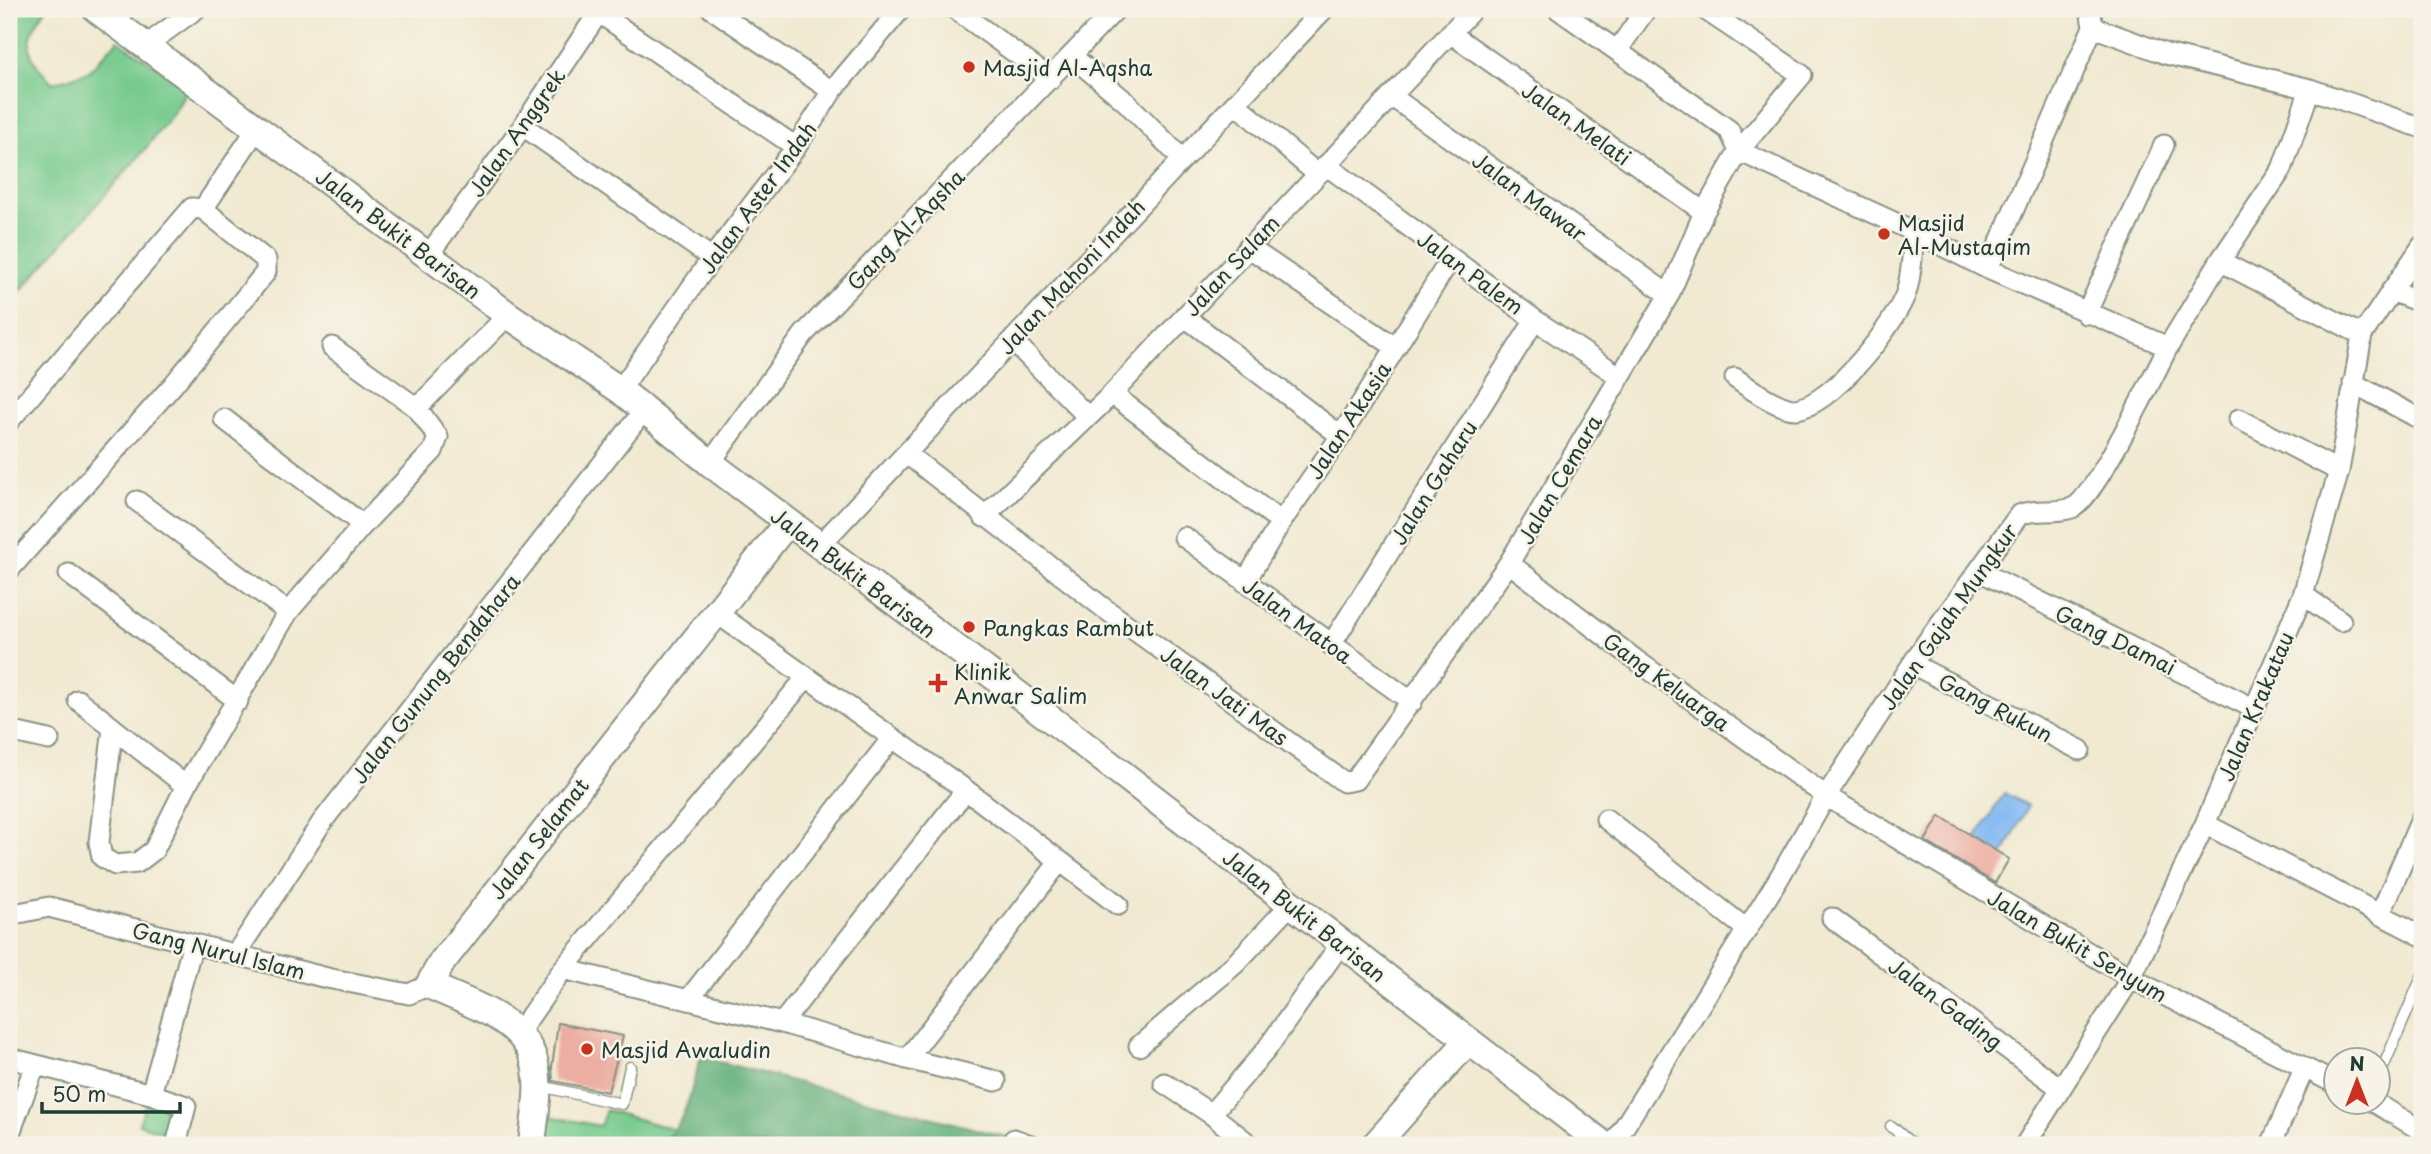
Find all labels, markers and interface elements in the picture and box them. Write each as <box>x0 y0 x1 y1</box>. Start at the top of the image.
place label: Masjid Al-Aqsha <box>983 51 1152 83</box>
marker: Masjid Al-Aqsha <box>961 59 977 75</box>
street label: Jalan Anggrek <box>460 61 572 203</box>
street label: Jalan Melati <box>1516 74 1638 172</box>
street label: Jalan Aster Indah <box>691 114 823 280</box>
street label: Jalan Mawar <box>1466 144 1594 249</box>
street label: Jalan Bukit Barisan <box>310 160 488 306</box>
street label: Gang Al-Aqsha <box>839 161 971 297</box>
street label: Jalan Mahoni Indah <box>990 191 1152 361</box>
place label: Masjid Al-Mustaqim <box>1898 206 2031 262</box>
street label: Jalan Salam <box>1176 207 1286 323</box>
street label: Jalan Palem <box>1411 222 1531 322</box>
marker: Masjid Al-Mustaqim <box>1876 226 1892 242</box>
street label: Jalan Akasia <box>1298 355 1398 485</box>
street label: Jalan Cemara <box>1509 408 1609 550</box>
street label: Jalan Gaharu <box>1382 413 1484 551</box>
street label: Jalan Bukit Barisan <box>765 499 943 645</box>
street label: Jalan Gajah Mungkur <box>1871 516 2025 716</box>
street label: Jalan Gunung Bendahara <box>343 566 528 790</box>
street label: Jalan Matoa <box>1236 569 1360 671</box>
street label: Gang Damai <box>2050 596 2182 682</box>
place label: Pangkas Rambut <box>983 611 1154 643</box>
marker: Pangkas Rambut <box>961 619 977 635</box>
street label: Gang Keluarga <box>1597 624 1738 739</box>
street label: Jalan Krakatau <box>2209 626 2301 786</box>
street label: Jalan Jati Mas <box>1154 638 1296 752</box>
place label: Klinik Anwar Salim <box>954 655 1087 711</box>
street label: Gang Rukun <box>1933 664 2059 750</box>
marker: Klinik Anwar Salim <box>928 673 948 693</box>
street label: Jalan Selamat <box>480 770 596 906</box>
street label: Jalan Bukit Barisan <box>1216 841 1394 989</box>
street label: Jalan Bukit Senyum <box>1982 880 2174 1010</box>
street label: Gang Nurul Islam <box>129 913 309 987</box>
street label: Jalan Gading <box>1882 949 2010 1057</box>
place label: Masjid Awaludin <box>601 1033 771 1065</box>
marker: Masjid Awaludin <box>579 1041 595 1057</box>
north arrow <box>2322 1046 2392 1116</box>
text: N <box>2349 1049 2365 1077</box>
scale bar <box>42 1070 180 1114</box>
text: 50 m <box>52 1077 106 1109</box>

